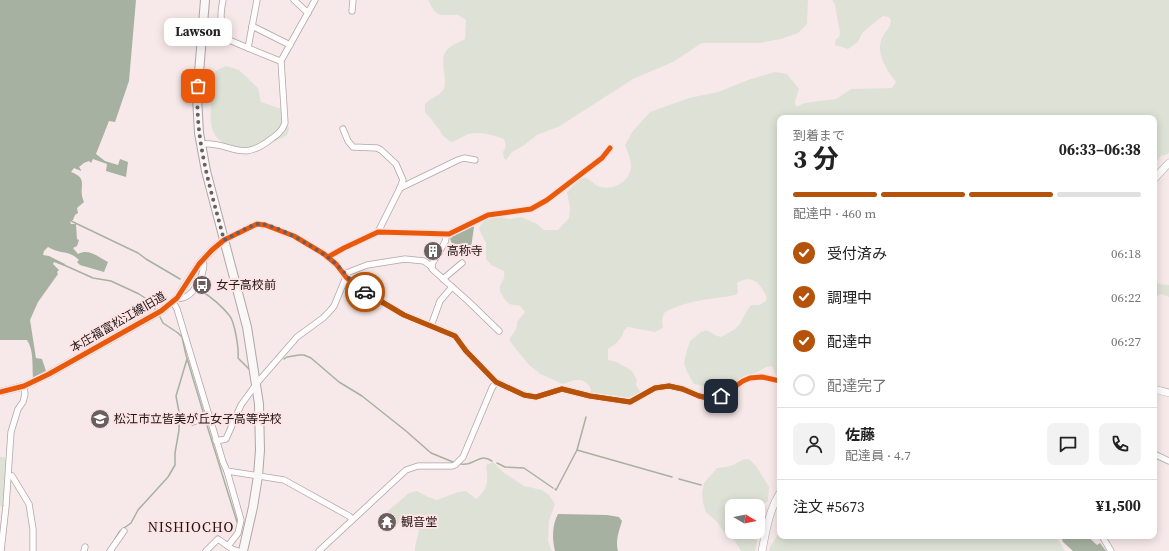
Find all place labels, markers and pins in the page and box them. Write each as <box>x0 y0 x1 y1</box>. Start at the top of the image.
callout: Lawson <box>164 18 232 46</box>
pin <box>181 69 215 103</box>
building icon: 高称寺 <box>422 240 444 262</box>
place label: 高称寺 <box>447 243 483 259</box>
bus stop icon: 女子高校前 <box>191 274 213 296</box>
place label: 女子高校前 <box>216 277 276 293</box>
pin <box>704 379 738 413</box>
school or university icon: 松江市立皆美が丘女子高等学校 <box>89 408 111 430</box>
place label: 松江市立皆美が丘女子高等学校 <box>114 411 282 427</box>
temple icon: 観音堂 <box>376 511 398 533</box>
place label: 観音堂 <box>401 514 437 530</box>

